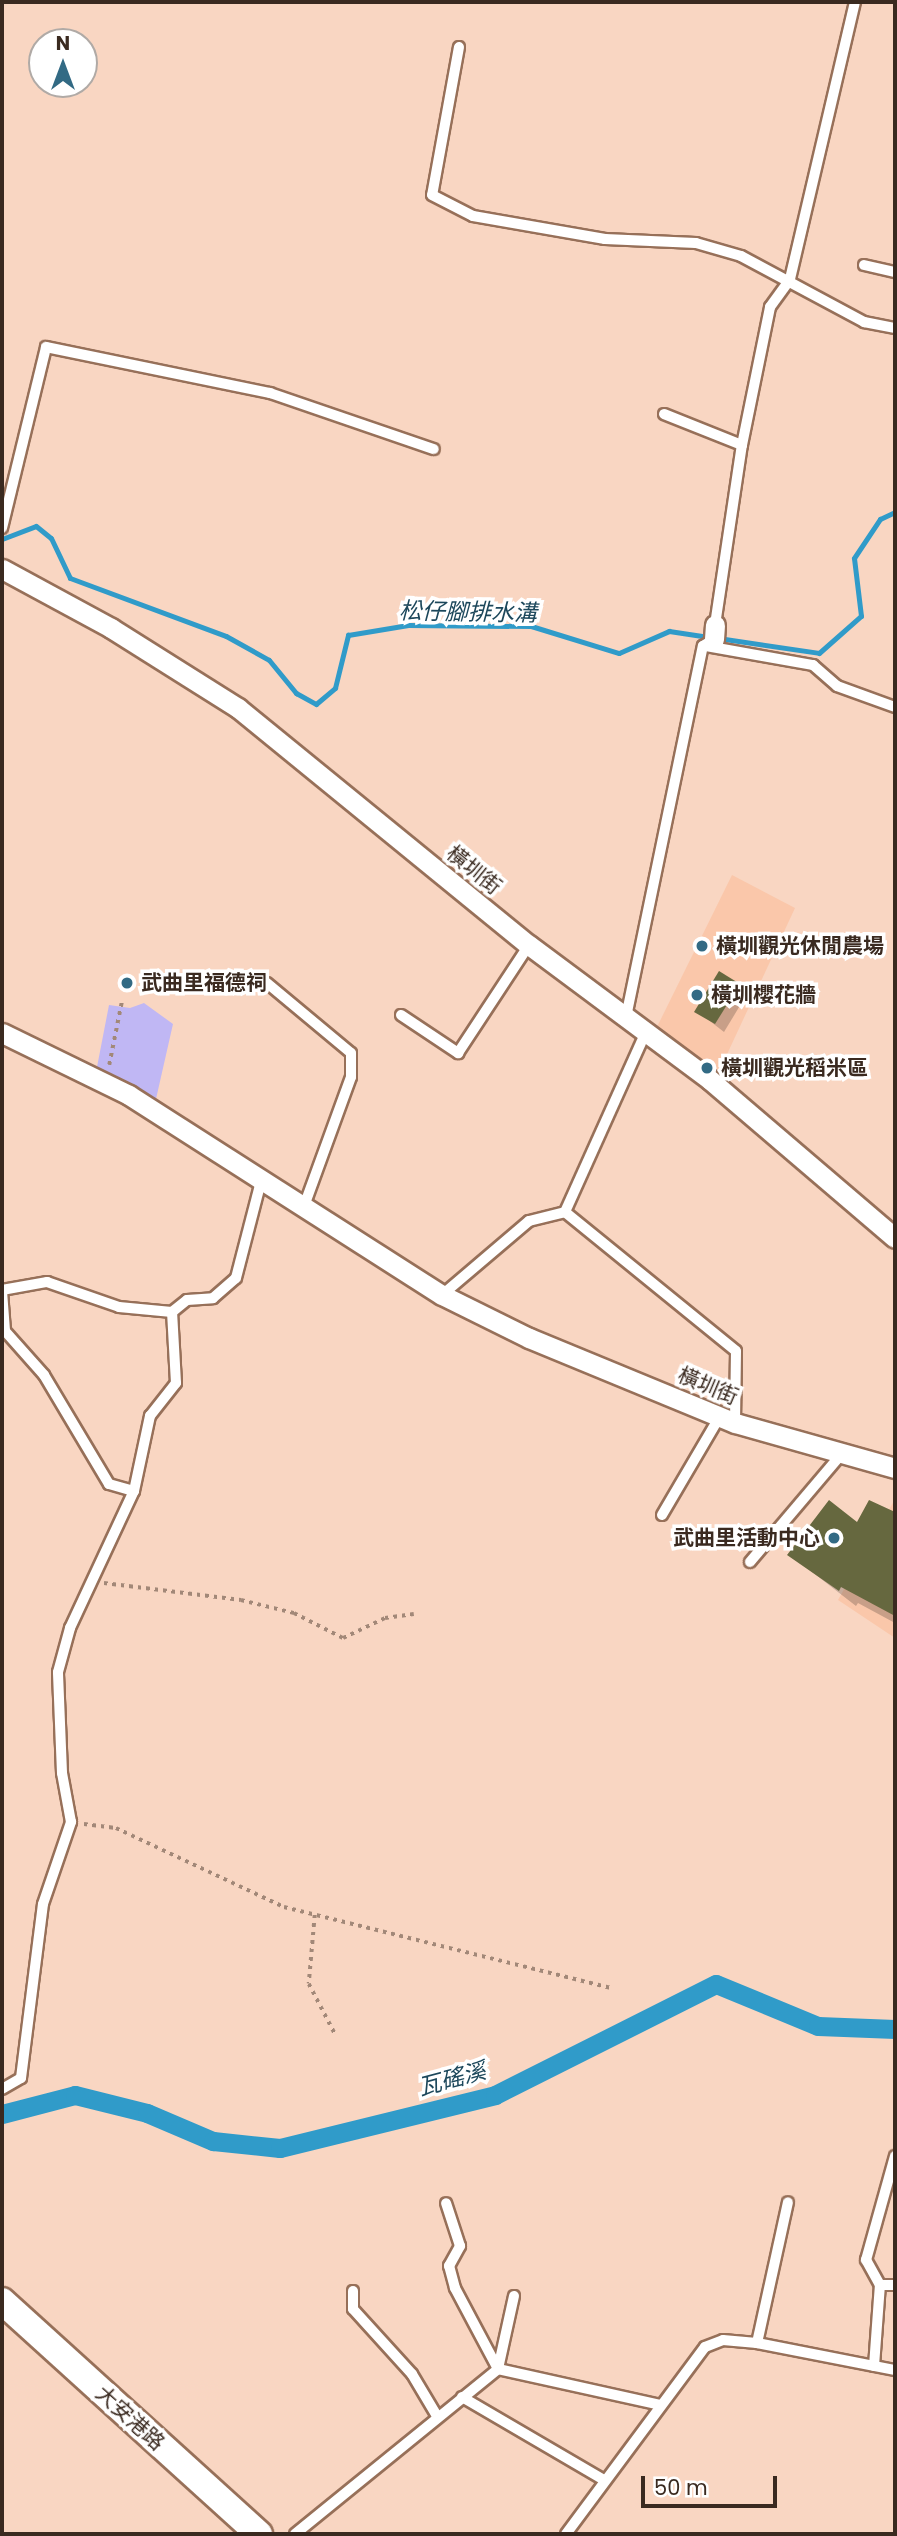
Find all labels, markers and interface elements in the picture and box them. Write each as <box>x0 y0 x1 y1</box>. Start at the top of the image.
north arrow <box>28 28 98 98</box>
text: N <box>56 30 70 57</box>
water label: 松仔腳排水溝 <box>399 597 537 627</box>
street label: 橫圳街 <box>442 840 506 900</box>
place label: 橫圳觀光休閒農場 <box>716 933 884 959</box>
marker: 橫圳觀光休閒農場 <box>694 938 710 954</box>
place label: 武曲里福德祠 <box>141 970 267 996</box>
marker: 武曲里福德祠 <box>119 975 135 991</box>
place label: 橫圳櫻花牆 <box>711 982 816 1008</box>
marker: 橫圳櫻花牆 <box>689 987 705 1003</box>
place label: 橫圳觀光稻米區 <box>721 1055 868 1081</box>
marker: 橫圳觀光稻米區 <box>699 1060 715 1076</box>
street label: 橫圳街 <box>674 1362 742 1410</box>
place label: 武曲里活動中心 <box>673 1525 820 1551</box>
marker: 武曲里活動中心 <box>826 1530 842 1546</box>
water label: 瓦磘溪 <box>415 2057 489 2101</box>
street label: 大安港路 <box>90 2381 170 2455</box>
scale bar <box>645 2462 782 2506</box>
text: 50 m <box>654 2473 708 2502</box>

